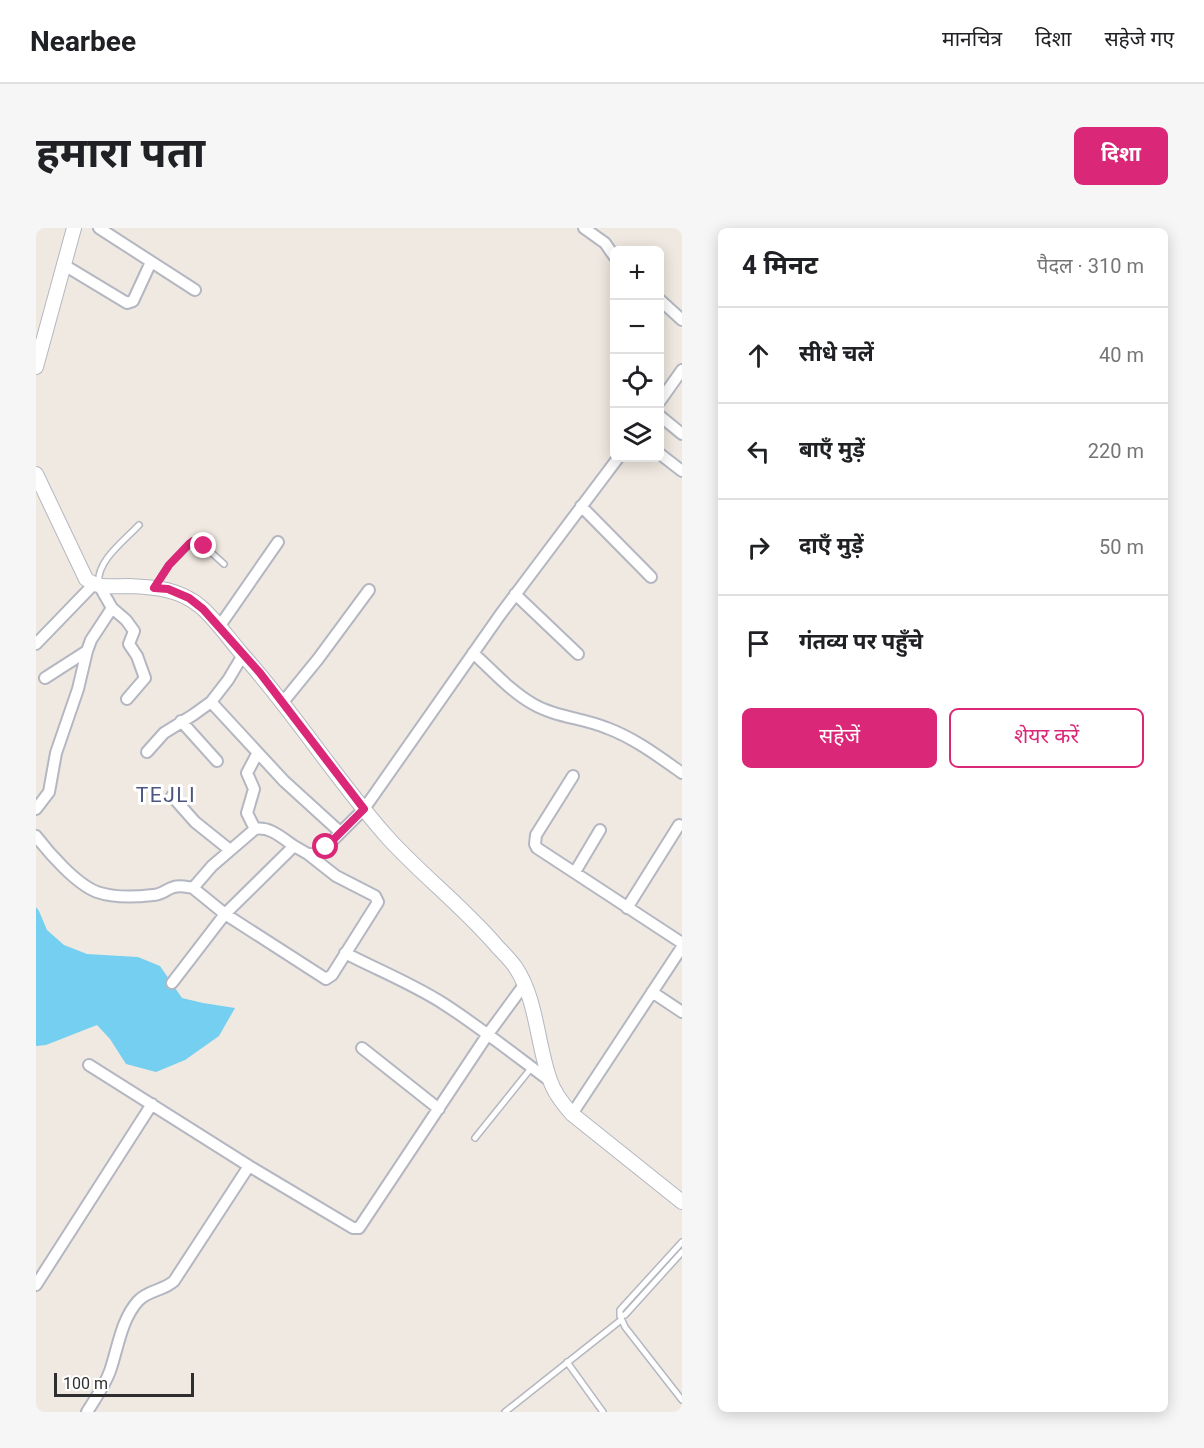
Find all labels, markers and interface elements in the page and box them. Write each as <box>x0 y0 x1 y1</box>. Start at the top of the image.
text: Nearbee <box>30 25 136 58</box>
text: मानचित्र <box>942 27 1002 51</box>
text: दिशा <box>1035 27 1071 51</box>
text: सहेजे गए <box>1104 27 1174 51</box>
button: दिशा <box>1074 127 1168 185</box>
text: हमारा पता <box>36 128 205 177</box>
map controls <box>610 246 664 462</box>
button: + <box>610 246 664 300</box>
text: 4 मिनट <box>742 250 818 280</box>
text: पैदल · 310 m <box>1037 254 1144 278</box>
button: − <box>610 300 664 354</box>
icon: ahead <box>742 339 775 372</box>
text: सीधे चलें <box>799 341 874 366</box>
text: 40 m <box>1099 343 1144 367</box>
button: locate <box>610 354 664 408</box>
button: layers <box>610 408 664 462</box>
icon: left <box>742 435 775 468</box>
text: बाएँ मुड़ें <box>799 437 865 462</box>
text: 220 m <box>1088 439 1144 463</box>
icon: right <box>742 531 775 564</box>
route end <box>190 532 216 558</box>
text: दाएँ मुड़ें <box>799 533 864 558</box>
text: 50 m <box>1099 535 1144 559</box>
icon: arrive <box>742 627 775 660</box>
text: गंतव्य पर पहुँचे <box>799 629 923 654</box>
button: सहेजें <box>742 708 937 768</box>
button: शेयर करें <box>949 708 1144 768</box>
district label: TEJLI <box>136 783 196 807</box>
route start <box>312 833 338 859</box>
scale bar <box>54 1370 194 1398</box>
text: 100 m <box>63 1374 108 1393</box>

